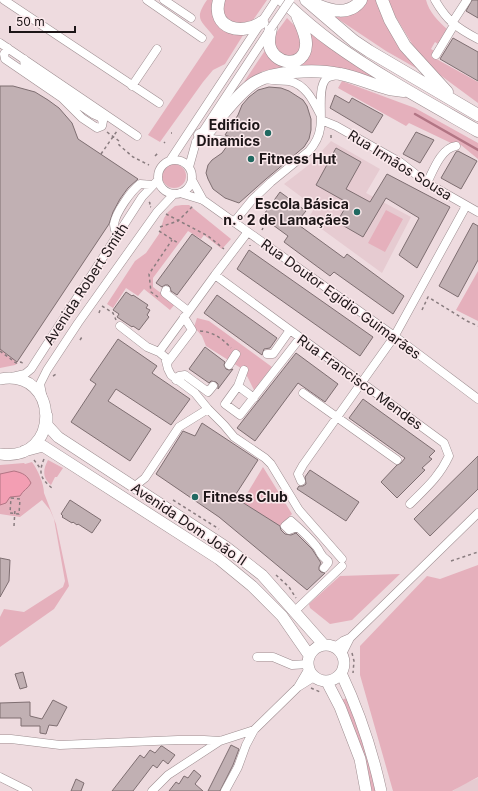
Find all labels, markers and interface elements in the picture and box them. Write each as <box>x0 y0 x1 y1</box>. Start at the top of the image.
scale bar <box>10 8 75 34</box>
text: 50 m <box>16 14 45 29</box>
place label: Edificio Dinamics <box>197 116 260 149</box>
street label: Rua Irmãos Sousa <box>345 126 455 203</box>
marker: Edificio Dinamics <box>263 128 273 138</box>
place label: Fitness Hut <box>259 150 337 167</box>
marker: Fitness Hut <box>246 154 256 164</box>
place label: Escola Básica n.º 2 de Lamaçães <box>223 195 349 228</box>
marker: Escola Básica n.º 2 de Lamaçães <box>352 207 362 217</box>
street label: Avenida Robert Smith <box>40 220 131 348</box>
street label: Rua Doutor Egídio Guimarães <box>258 235 425 362</box>
street label: Rua Francisco Mendes <box>294 330 426 433</box>
street label: Avenida Dom João II <box>128 479 250 569</box>
place label: Fitness Club <box>203 488 288 505</box>
marker: Fitness Club <box>190 492 200 502</box>

